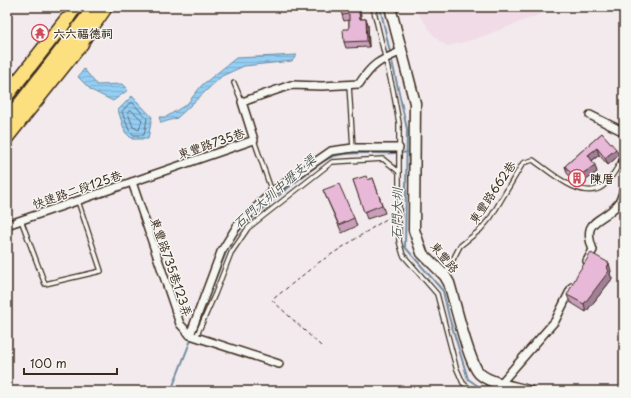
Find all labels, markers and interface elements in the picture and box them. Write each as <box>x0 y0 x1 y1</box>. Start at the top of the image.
temple icon: 六六福德祠 <box>30 23 50 43</box>
place label: 六六福德祠 <box>53 24 113 42</box>
street label: 東豐路735巷 <box>175 123 247 163</box>
water label: 石門大圳中壢支渠 <box>229 149 320 232</box>
street label: 東豐路662巷 <box>464 157 520 227</box>
street label: 快速路二段125巷 <box>30 165 124 213</box>
building icon: 陳厝 <box>567 168 587 188</box>
place label: 陳厝 <box>590 169 614 187</box>
water label: 石門大圳 <box>386 186 406 240</box>
street label: 東豐路735巷123弄 <box>147 215 197 319</box>
street label: 東豐路 <box>427 237 463 277</box>
scale bar <box>24 350 117 376</box>
text: 100 m <box>30 354 67 372</box>

